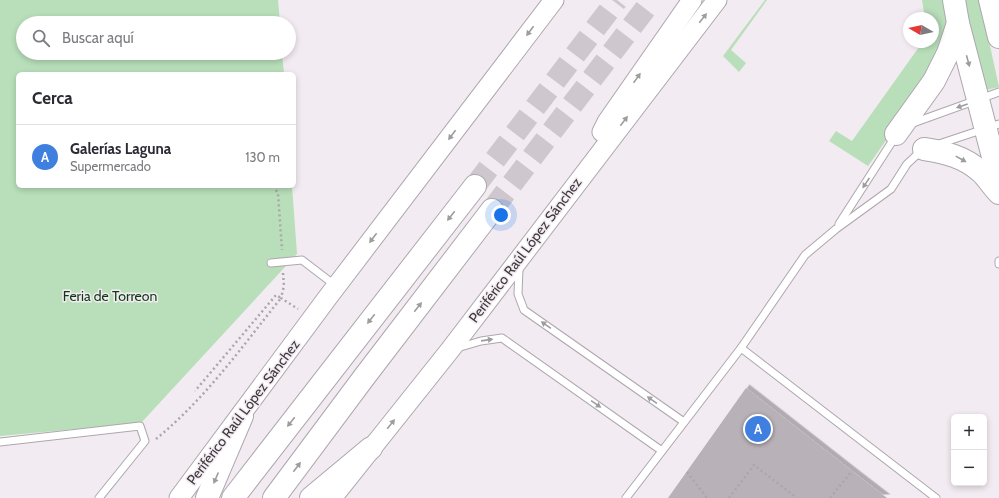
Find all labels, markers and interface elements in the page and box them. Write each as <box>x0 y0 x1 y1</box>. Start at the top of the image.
one-way arrow <box>699 12 707 23</box>
north arrow <box>903 12 939 48</box>
search box <box>16 16 296 60</box>
one-way arrow <box>526 26 534 37</box>
icon: search <box>30 27 52 49</box>
text: Buscar aquí <box>62 29 134 47</box>
one-way arrow <box>965 55 971 67</box>
one-way arrow <box>633 72 641 83</box>
text: Cerca <box>32 88 73 108</box>
one-way arrow <box>956 103 968 109</box>
one-way arrow <box>619 115 628 126</box>
one-way arrow <box>447 129 456 140</box>
text: Galerías Laguna <box>70 140 171 158</box>
text: A <box>41 149 49 165</box>
text: 130 m <box>245 149 280 165</box>
one-way arrow <box>955 156 967 162</box>
text: Supermercado <box>70 158 151 174</box>
street label: Periférico Raúl López Sánchez <box>465 174 586 326</box>
one-way arrow <box>862 178 870 188</box>
your location <box>491 205 511 225</box>
one-way arrow <box>447 211 456 222</box>
one-way arrow <box>369 233 377 243</box>
park label: Feria de Torreon <box>63 287 157 305</box>
one-way arrow <box>413 302 422 313</box>
one-way arrow <box>367 313 375 324</box>
one-way arrow <box>540 321 551 329</box>
street label: Periférico Raúl López Sánchez <box>183 336 304 488</box>
one-way arrow <box>481 337 493 343</box>
one-way arrow <box>646 396 657 404</box>
one-way arrow <box>591 400 601 408</box>
pin: A <box>745 414 771 444</box>
map controls <box>951 414 987 486</box>
button: + <box>951 414 987 450</box>
one-way arrow <box>287 416 296 427</box>
one-way arrow <box>387 418 395 429</box>
button: − <box>951 450 987 486</box>
one-way arrow <box>293 461 301 472</box>
one-way arrow <box>212 472 218 484</box>

